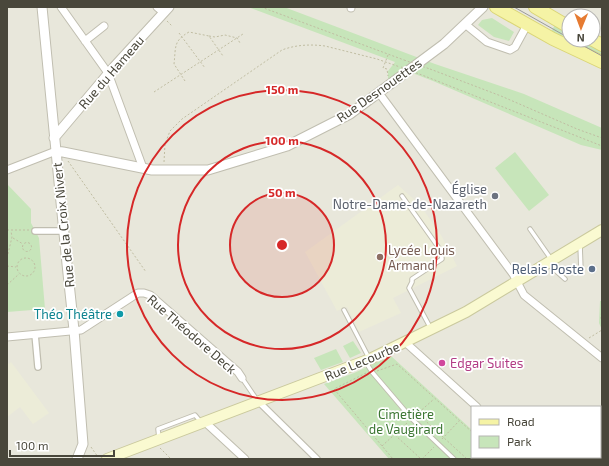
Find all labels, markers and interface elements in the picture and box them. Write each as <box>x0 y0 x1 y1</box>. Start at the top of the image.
north arrow <box>561 8 601 48</box>
street label: Rue du Hameau <box>75 32 147 112</box>
text: N <box>577 32 585 45</box>
street label: Rue Desnouettes <box>333 55 425 125</box>
text: 150 m <box>266 82 298 96</box>
text: 100 m <box>265 133 299 147</box>
street label: Rue de la Croix Nivert <box>48 162 78 288</box>
place label: Église Notre-Dame-de-Nazareth <box>333 180 487 212</box>
text: 50 m <box>268 185 296 199</box>
marker: Église Notre-Dame-de-Nazareth <box>490 191 500 201</box>
centre of rings <box>275 238 289 252</box>
place label: Lycée Louis Armand <box>388 242 455 273</box>
marker: Lycée Louis Armand <box>375 252 385 262</box>
place label: Relais Poste <box>512 261 584 277</box>
marker: Relais Poste <box>587 264 597 274</box>
street label: Rue Théodore Deck <box>144 291 240 377</box>
place label: Théo Théâtre <box>34 306 112 322</box>
marker: Théo Théâtre <box>115 309 125 319</box>
street label: Rue Lecourbe <box>322 338 402 384</box>
place label: Edgar Suites <box>450 355 523 371</box>
marker: Edgar Suites <box>437 358 447 368</box>
park label: Cimetière de Vaugirard <box>369 406 443 437</box>
legend <box>471 406 601 458</box>
text: Road <box>507 414 535 428</box>
scale bar <box>10 432 114 458</box>
text: Park <box>507 434 532 448</box>
text: 100 m <box>16 438 48 452</box>

